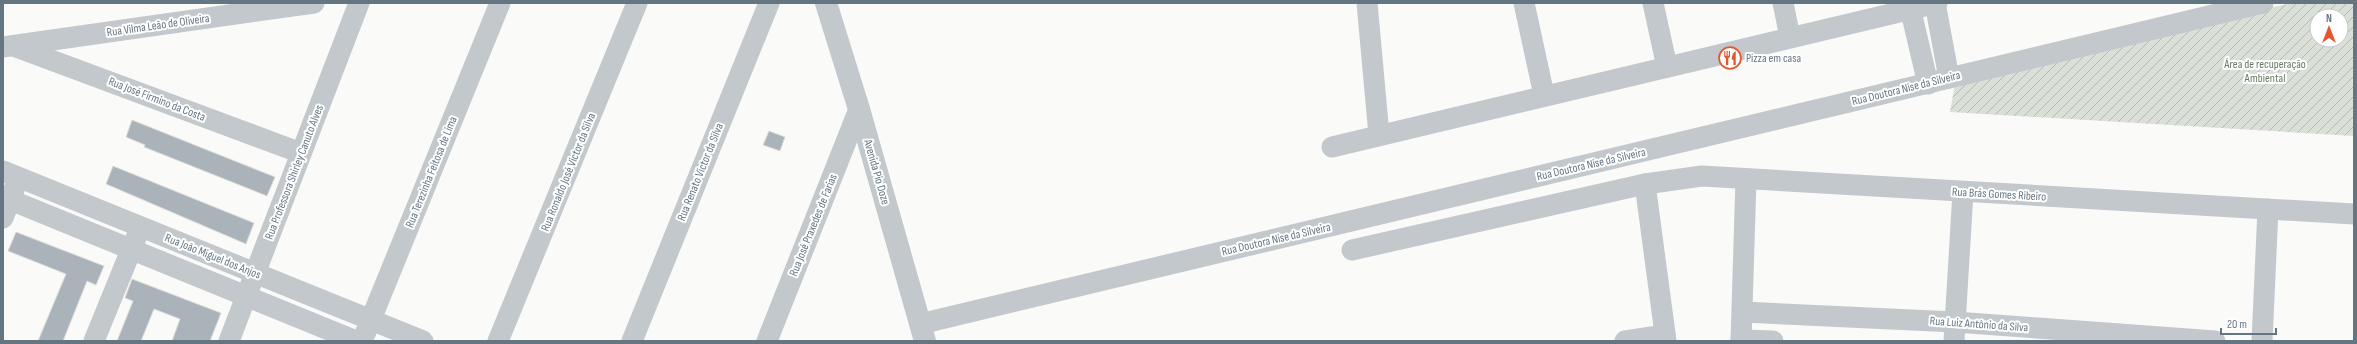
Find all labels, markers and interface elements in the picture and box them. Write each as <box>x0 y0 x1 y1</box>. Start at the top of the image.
north arrow <box>2309 8 2349 48</box>
street label: Rua Vilma Leão de Oliveira <box>106 11 211 40</box>
text: N <box>2326 12 2332 25</box>
restaurant icon: Pizza em casa <box>1717 45 1743 71</box>
place label: Pizza em casa <box>1746 51 1801 66</box>
park label: Área de recuperação Ambiental <box>2223 57 2306 86</box>
street label: Rua Doutora Nise da Silveira <box>1850 68 1962 109</box>
street label: Rua José Firmino da Costa <box>106 74 208 125</box>
street label: Rua Professora Shirley Canuto Alves <box>262 103 327 242</box>
street label: Rua Ronaldo José Victor da Silva <box>538 110 599 234</box>
street label: Rua Terezinha Feitosa de Lima <box>402 114 461 230</box>
street label: Rua Renato Victor da Silva <box>674 121 727 223</box>
street label: Avenida Pio Doze <box>860 137 893 207</box>
street label: Rua Doutora Nise da Silveira <box>1535 145 1647 184</box>
street label: Rua José Praxedes de Farias <box>786 172 841 279</box>
street label: Rua Brás Gomes Ribeiro <box>1951 185 2046 204</box>
street label: Rua Doutora Nise da Silveira <box>1220 220 1332 259</box>
street label: Rua João Miguel dos Anjos <box>163 230 263 283</box>
scale bar <box>2221 310 2276 336</box>
street label: Rua Luiz Antônio da Silva <box>1929 314 2029 335</box>
text: 20 m <box>2227 317 2247 332</box>

